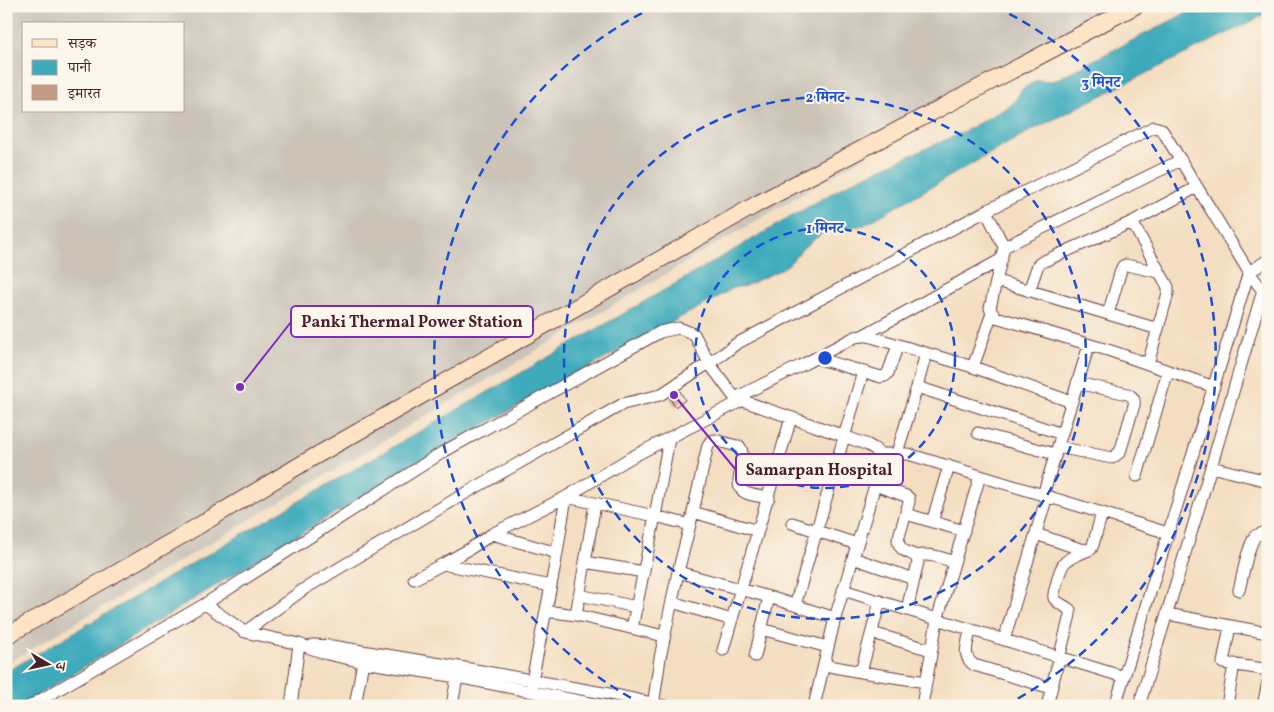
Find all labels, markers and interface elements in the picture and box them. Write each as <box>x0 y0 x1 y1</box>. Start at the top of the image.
legend <box>22 22 185 112</box>
text: सड़क <box>67 34 97 55</box>
text: पानी <box>67 58 92 79</box>
text: 3 मिनट <box>1081 73 1122 94</box>
text: इमारत <box>67 84 102 105</box>
text: 2 मिनट <box>805 88 846 109</box>
text: 1 मिनट <box>806 219 845 240</box>
callout: Panki Thermal Power Station <box>291 306 533 337</box>
text: Panki Thermal Power Station <box>301 312 523 334</box>
centre of rings <box>816 349 834 367</box>
callout: Samarpan Hospital <box>736 454 903 485</box>
text: Samarpan Hospital <box>746 460 893 482</box>
north arrow <box>22 640 72 690</box>
text: उ <box>49 660 69 672</box>

